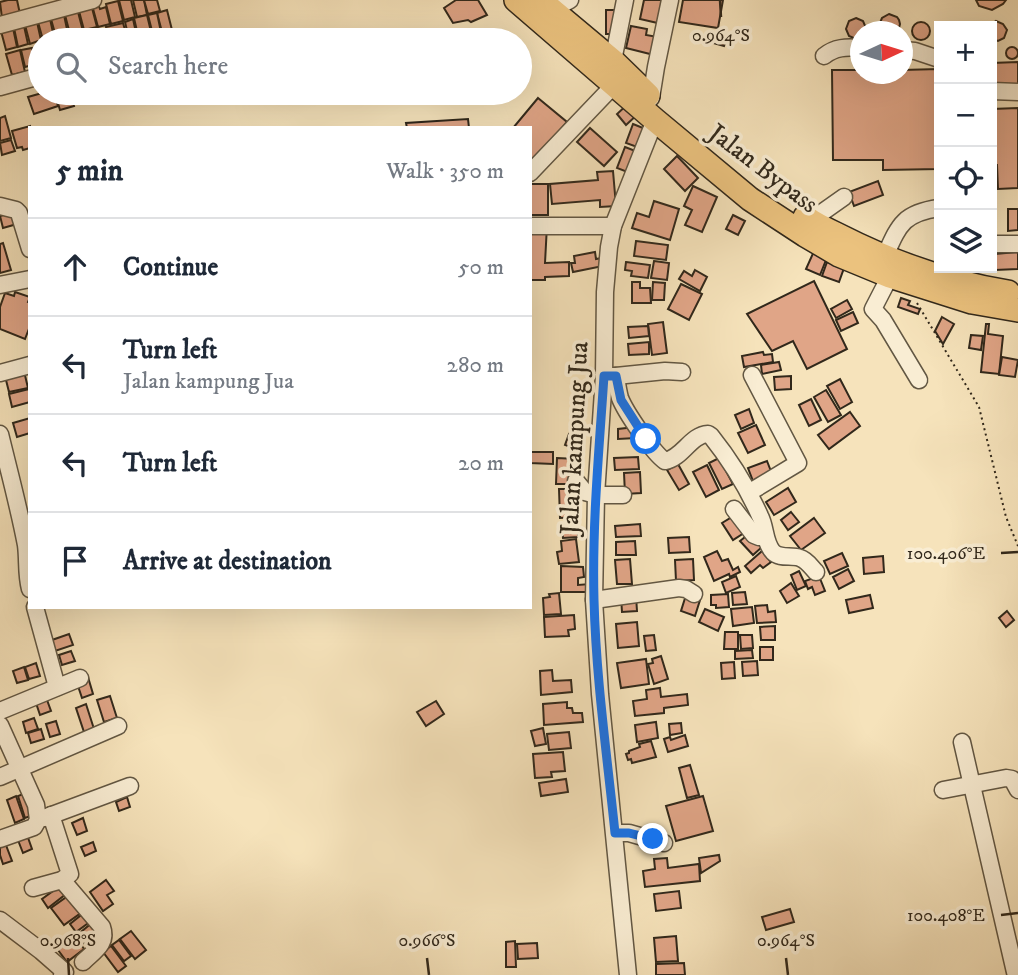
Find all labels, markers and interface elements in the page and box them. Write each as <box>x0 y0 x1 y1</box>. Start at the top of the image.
north arrow <box>850 21 913 84</box>
map controls <box>934 21 997 273</box>
button: + <box>934 21 997 84</box>
text: 0.964°S <box>692 25 750 47</box>
search box <box>28 28 532 105</box>
icon: search <box>52 48 90 86</box>
text: Search here <box>108 50 228 83</box>
button: − <box>934 84 997 147</box>
street label: Jalan Bypass <box>700 116 825 221</box>
button: locate <box>934 147 997 210</box>
text: 5 min <box>56 153 123 190</box>
text: Walk · 350 m <box>386 157 504 186</box>
button: layers <box>934 210 997 273</box>
icon: ahead <box>56 248 94 286</box>
text: Continue <box>123 251 218 284</box>
text: 50 m <box>458 253 504 282</box>
text: Turn left <box>123 334 217 367</box>
street label: Jalan kampung Jua <box>553 341 597 537</box>
icon: left <box>56 346 94 384</box>
text: 280 m <box>447 351 504 380</box>
text: Jalan kampung Jua <box>123 367 294 396</box>
route start <box>630 423 661 454</box>
icon: left <box>56 444 94 482</box>
text: Turn left <box>123 447 217 480</box>
text: 20 m <box>458 449 504 478</box>
icon: arrive <box>56 542 94 580</box>
text: 100.406°E <box>907 543 985 565</box>
text: Arrive at destination <box>123 545 332 578</box>
route end <box>637 823 668 854</box>
text: 100.408°E <box>907 905 985 927</box>
text: 0.968°S <box>40 930 96 952</box>
text: 0.966°S <box>399 930 455 952</box>
text: 0.964°S <box>757 930 815 952</box>

